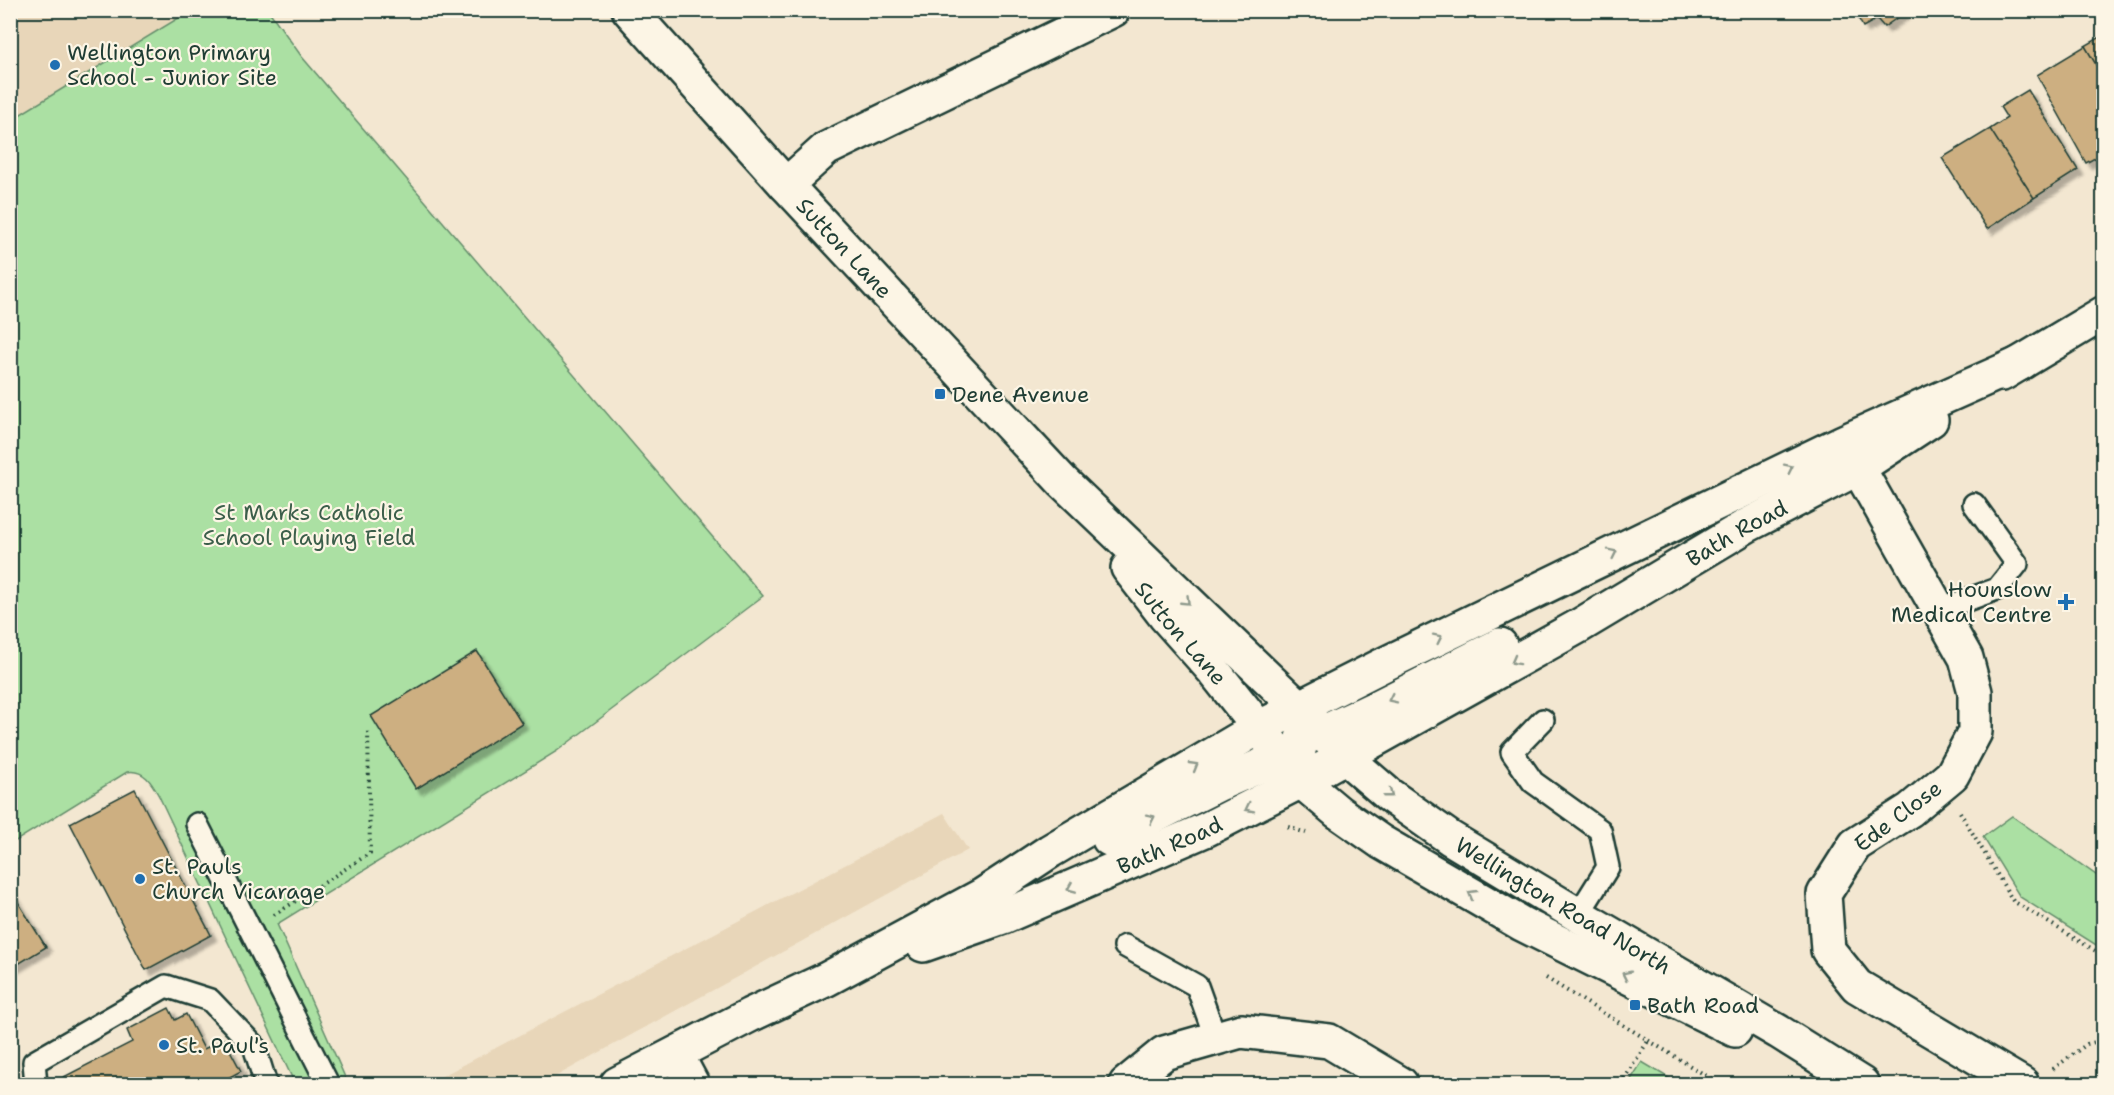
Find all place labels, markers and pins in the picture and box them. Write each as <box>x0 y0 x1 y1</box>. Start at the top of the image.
place label: Wellington Primary School - Junior Site <box>67 38 277 92</box>
marker: Wellington Primary School - Junior Site <box>48 58 62 72</box>
place label: Dene Avenue <box>952 380 1089 409</box>
marker: Dene Avenue <box>933 387 947 401</box>
place label: Hounslow Medical Centre <box>1891 575 2052 629</box>
marker: Hounslow Medical Centre <box>2057 593 2075 611</box>
place label: St. Pauls Church Vicarage <box>152 852 325 906</box>
marker: St. Pauls Church Vicarage <box>133 872 147 886</box>
place label: Bath Road <box>1647 991 1759 1020</box>
marker: Bath Road <box>1628 998 1642 1012</box>
place label: St. Paul's <box>176 1031 269 1060</box>
marker: St. Paul's <box>157 1038 171 1052</box>

